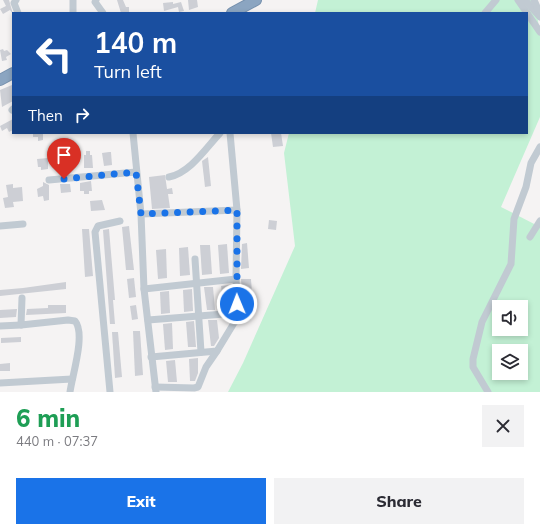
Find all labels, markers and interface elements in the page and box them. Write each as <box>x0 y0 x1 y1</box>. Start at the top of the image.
text: 140 m <box>94 25 177 60</box>
icon: left <box>28 28 80 80</box>
text: Turn left <box>94 60 162 83</box>
icon: right <box>71 104 93 126</box>
text: Then <box>28 106 63 125</box>
pin <box>47 138 81 179</box>
icon: arrive <box>53 144 75 166</box>
position arrow <box>216 283 258 325</box>
map controls <box>492 300 528 380</box>
button: sound <box>492 300 528 336</box>
button: layers <box>492 344 528 380</box>
text: 6 min <box>16 403 80 433</box>
button: close <box>482 405 524 447</box>
text: 440 m · 07:37 <box>16 433 98 449</box>
button: Exit <box>16 478 266 524</box>
button: Share <box>274 478 524 524</box>

